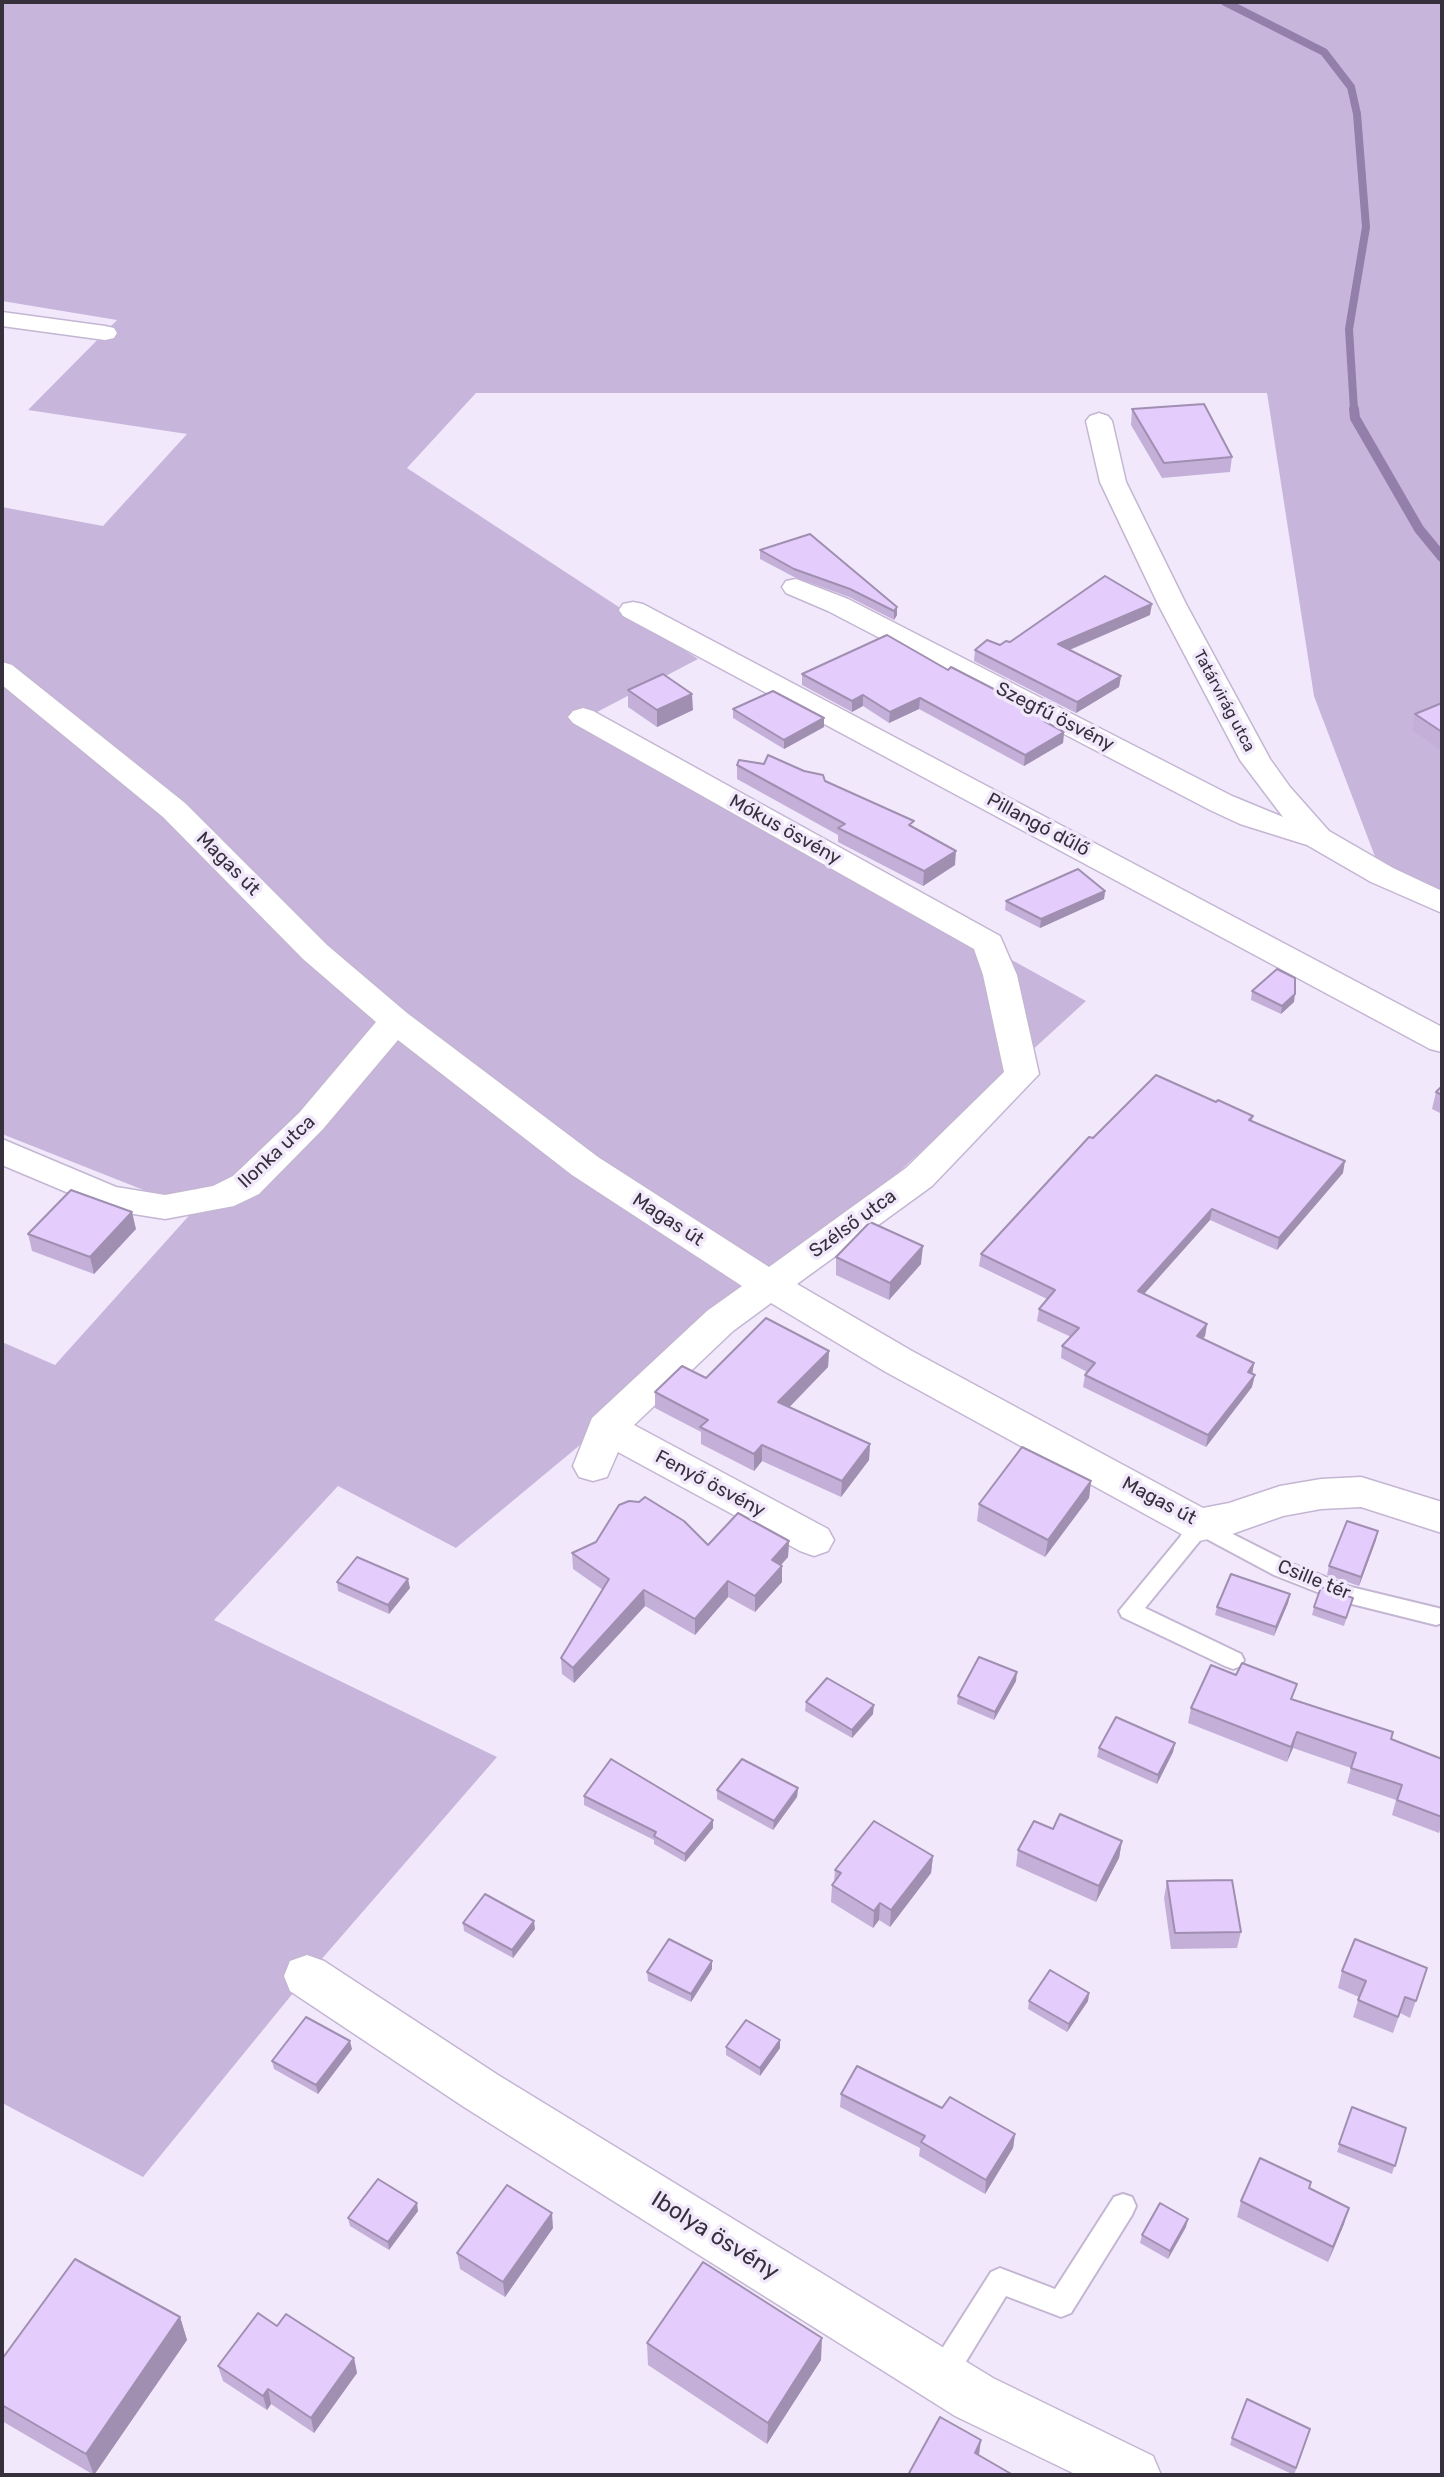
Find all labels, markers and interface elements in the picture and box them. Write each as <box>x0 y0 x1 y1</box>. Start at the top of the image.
street label: Tatárvirág utca <box>1189 647 1259 755</box>
street label: Szegfű ösvény <box>992 677 1118 757</box>
street label: Pillangó dűlő <box>983 788 1093 862</box>
street label: Mókus ösvény <box>725 790 845 870</box>
street label: Magas út <box>191 827 265 901</box>
street label: Ilonka utca <box>234 1111 320 1193</box>
street label: Szélső utca <box>805 1185 901 1263</box>
street label: Magas út <box>628 1188 708 1252</box>
street label: Fenyő ösvény <box>651 1445 769 1523</box>
street label: Magas út <box>1118 1472 1200 1530</box>
street label: Csille tér <box>1274 1555 1354 1605</box>
street label: Ibolya ösvény <box>646 2186 784 2286</box>

